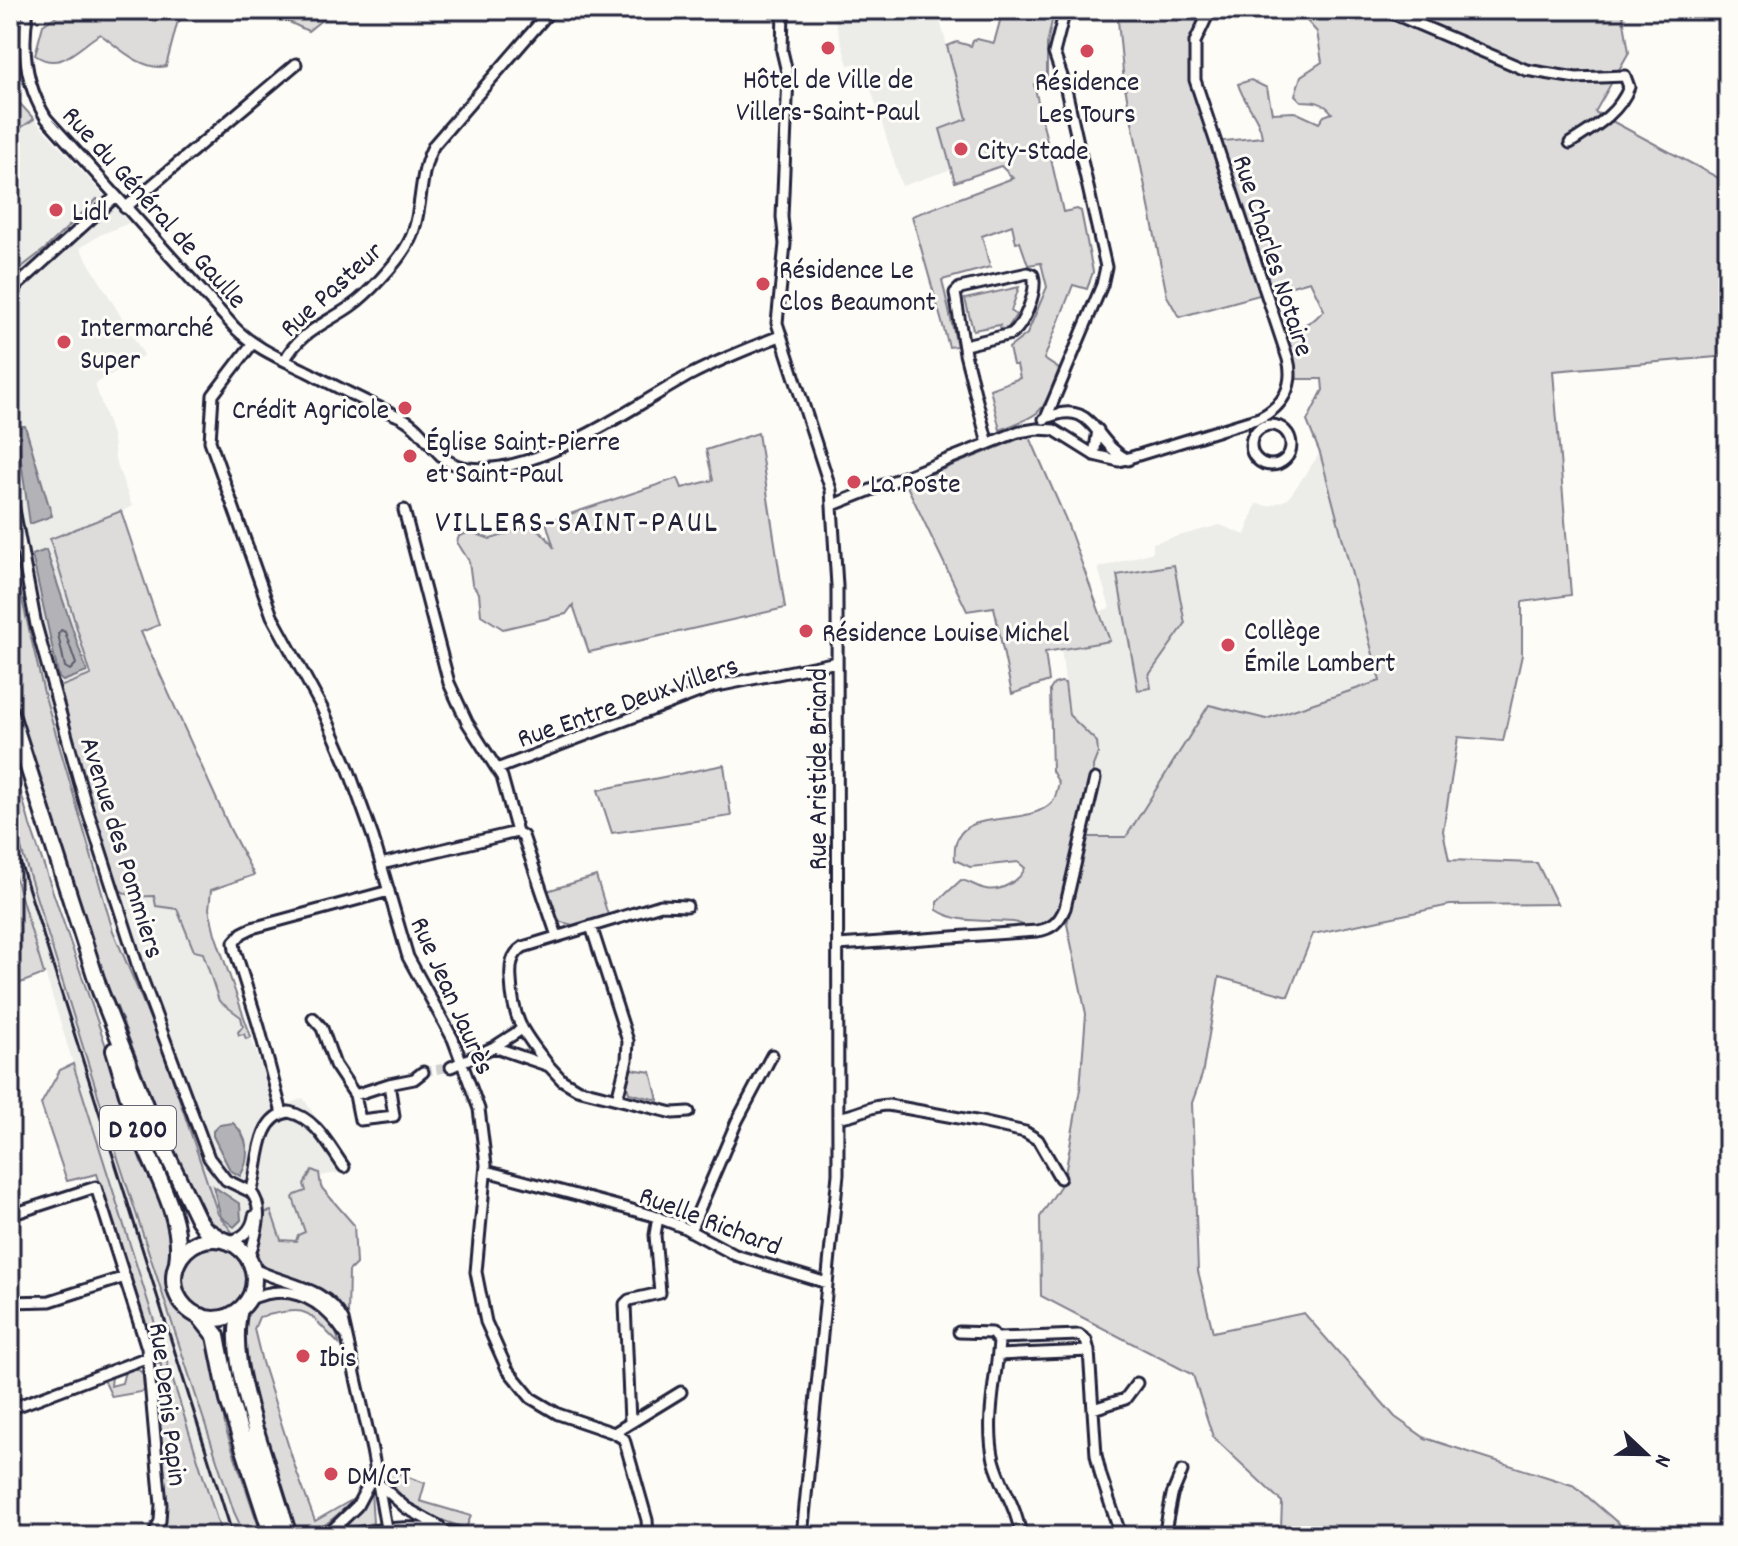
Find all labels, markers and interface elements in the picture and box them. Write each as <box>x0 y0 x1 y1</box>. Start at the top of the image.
marker: Hôtel de Ville de Villers-Saint-Paul <box>819 39 837 57</box>
marker: Résidence Les Tours <box>1078 42 1096 60</box>
place label: Hôtel de Ville de Villers-Saint-Paul <box>736 63 920 135</box>
place label: Résidence Les Tours <box>1035 65 1139 137</box>
street label: Rue du Général de Gaulle <box>50 99 254 320</box>
place label: City-Stade <box>977 134 1088 174</box>
marker: City-Stade <box>952 140 970 158</box>
street label: Rue Charles Notaire <box>1219 151 1322 362</box>
place label: Lidl <box>72 195 109 235</box>
marker: Lidl <box>47 201 65 219</box>
street label: Rue Pasteur <box>273 234 394 349</box>
place label: Résidence Le Clos Beaumont <box>779 253 936 325</box>
marker: Résidence Le Clos Beaumont <box>754 275 772 293</box>
place label: Intermarché Super <box>80 311 214 383</box>
marker: Intermarché Super <box>55 333 73 351</box>
place label: Crédit Agricole <box>232 393 389 433</box>
marker: Crédit Agricole <box>396 399 414 417</box>
place label: Église Saint-Pierre et Saint-Paul <box>426 425 620 497</box>
marker: Église Saint-Pierre et Saint-Paul <box>401 447 419 465</box>
place label: La Poste <box>870 467 961 507</box>
marker: La Poste <box>845 473 863 491</box>
district label: VILLERS-SAINT-PAUL <box>435 502 719 548</box>
place label: Collège Émile Lambert <box>1244 614 1395 686</box>
place label: Résidence Louise Michel <box>822 616 1070 656</box>
marker: Résidence Louise Michel <box>797 622 815 640</box>
marker: Collège Émile Lambert <box>1219 636 1237 654</box>
street label: Rue Entre Deux Villers <box>513 648 745 761</box>
street label: Rue Aristide Briand <box>801 668 841 870</box>
street label: Avenue des Pommiers <box>66 733 172 964</box>
street label: Rue Jean Jaurès <box>397 912 502 1082</box>
road number: D 200 <box>100 1106 176 1150</box>
street label: Ruelle Richard <box>632 1178 786 1269</box>
street label: Rue Denis Papin <box>135 1321 195 1489</box>
place label: Ibis <box>319 1341 357 1381</box>
marker: Ibis <box>294 1347 312 1365</box>
north arrow <box>1606 1414 1686 1494</box>
text: N <box>1645 1449 1678 1471</box>
place label: DM/CT <box>347 1459 411 1499</box>
marker: DM/CT <box>322 1465 340 1483</box>

